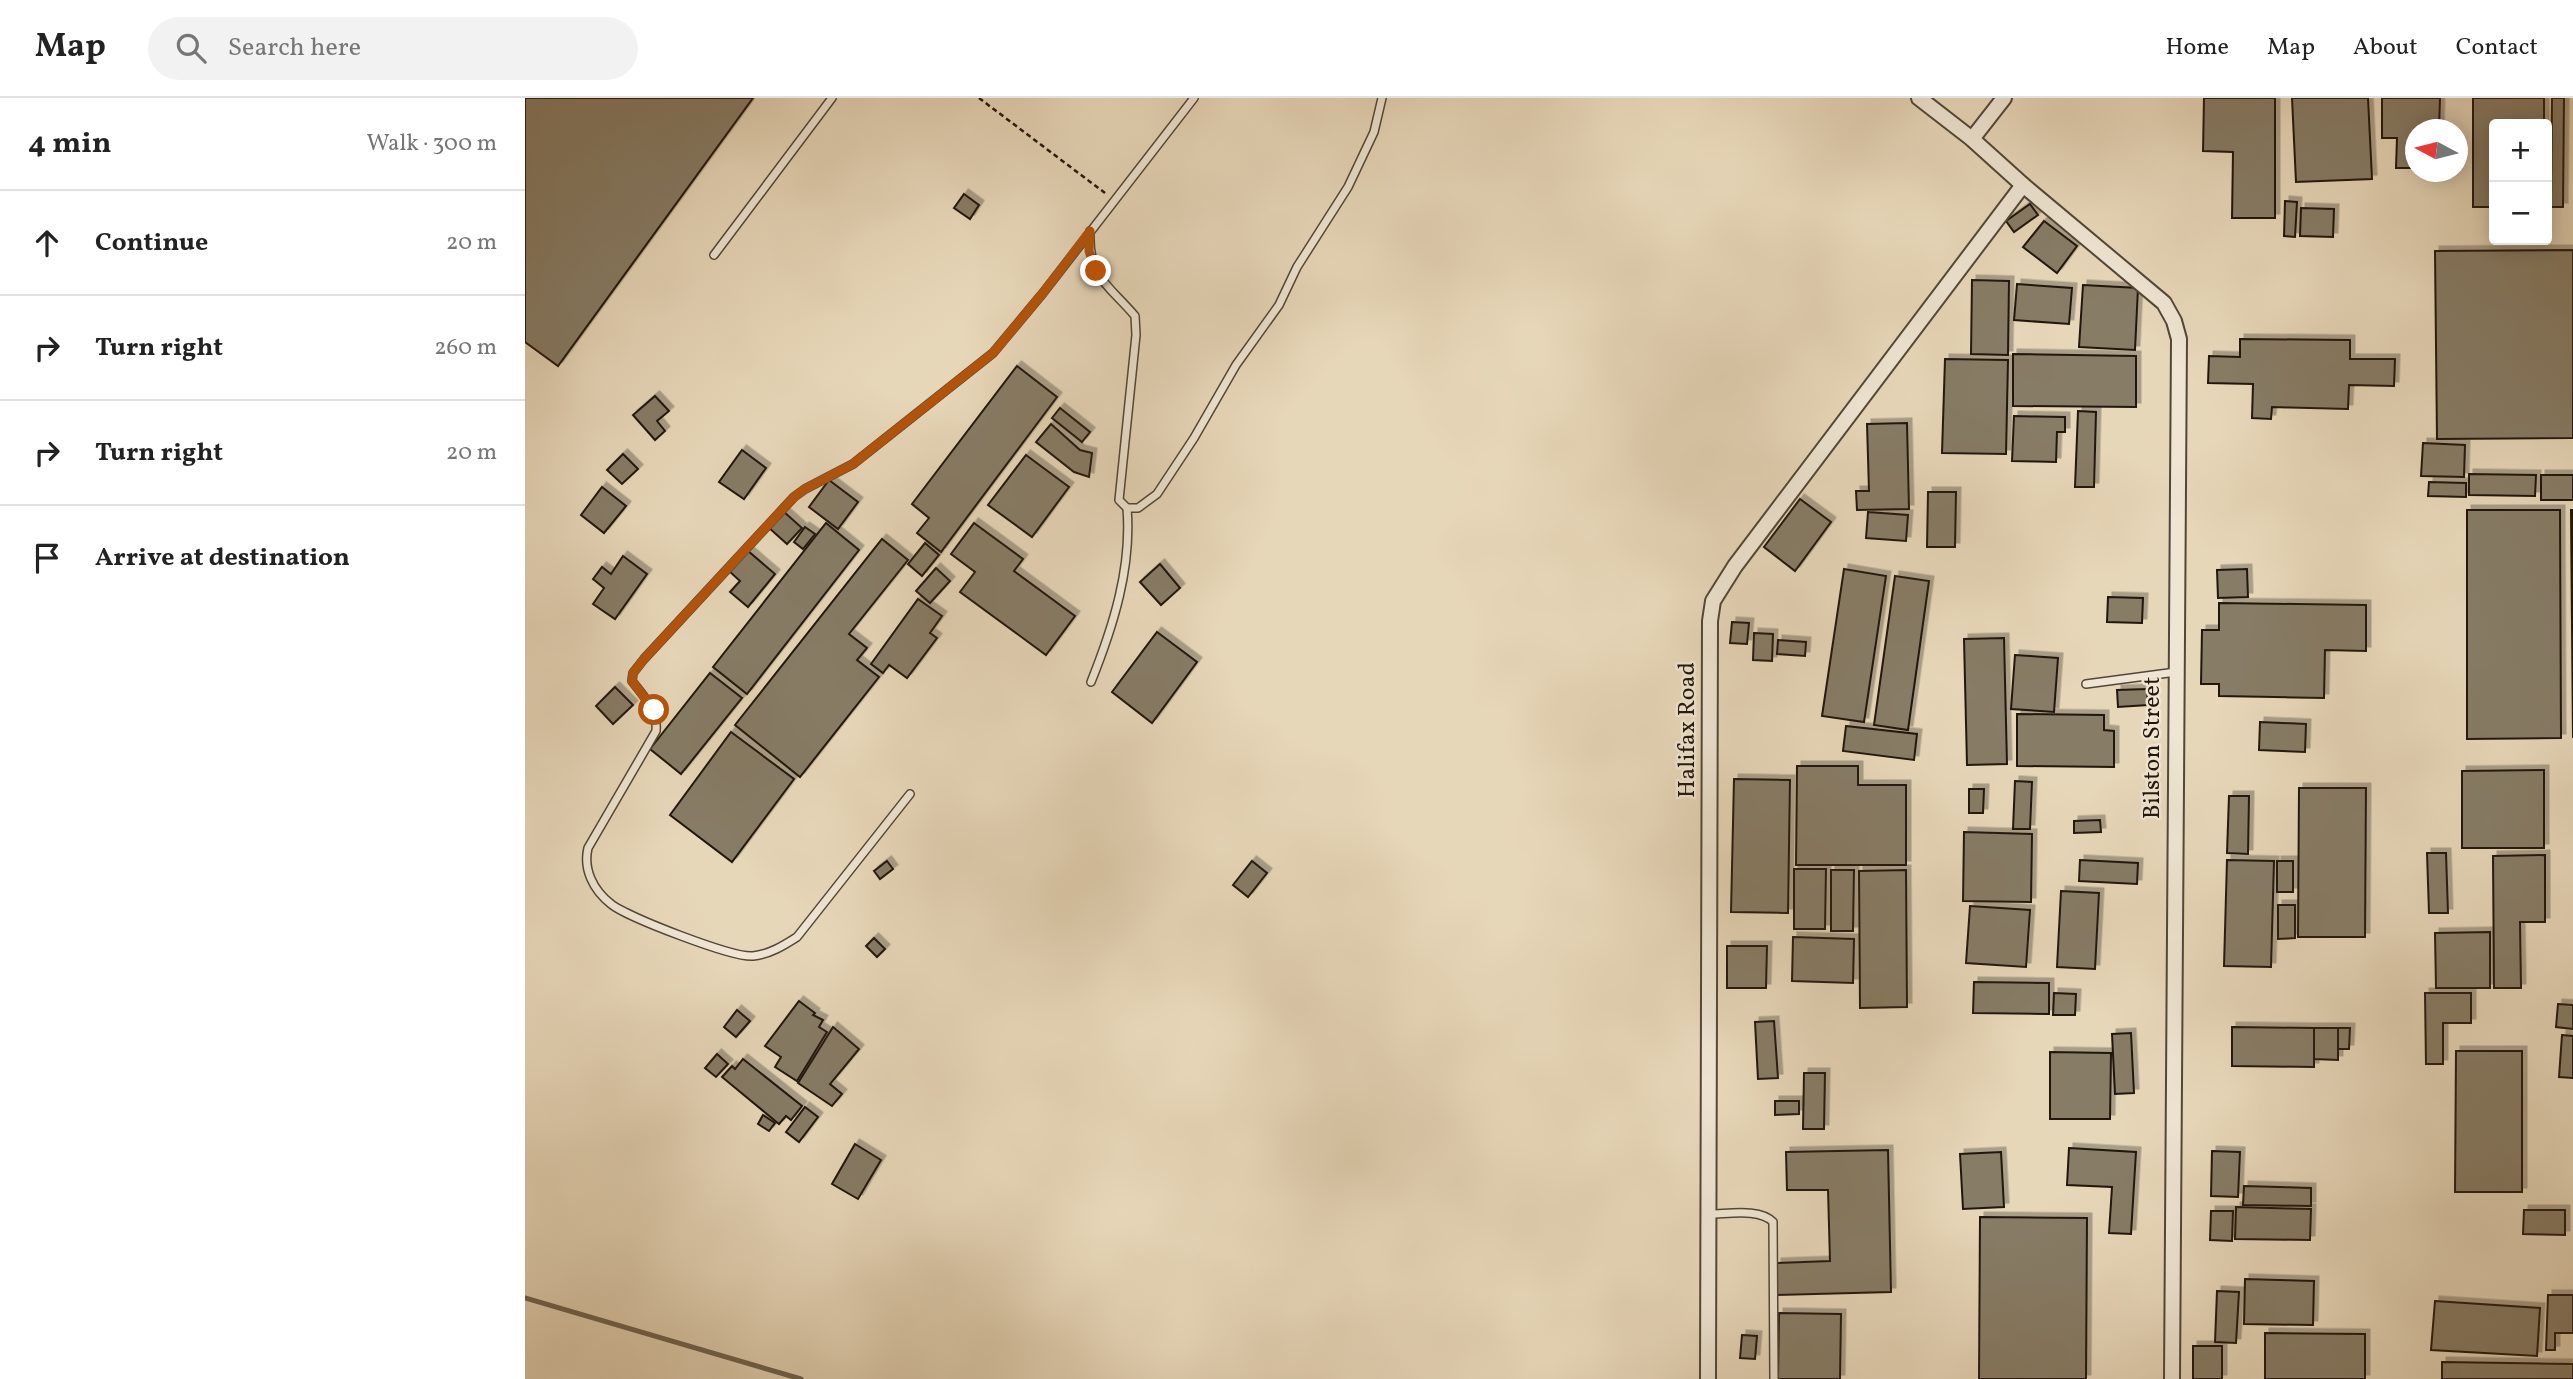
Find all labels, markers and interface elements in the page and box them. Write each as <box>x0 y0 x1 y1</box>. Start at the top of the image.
search box <box>148 17 638 80</box>
text: Map <box>35 25 106 71</box>
icon: search <box>172 29 210 67</box>
text: Search here <box>228 30 361 66</box>
text: Home <box>2165 31 2229 65</box>
text: Map <box>2267 31 2315 65</box>
text: About <box>2353 31 2418 65</box>
text: Contact <box>2456 31 2538 65</box>
north arrow <box>2405 119 2468 182</box>
map controls <box>2489 119 2552 245</box>
button: + <box>2489 119 2552 182</box>
text: 4 min <box>28 123 112 165</box>
text: Walk · 300 m <box>367 128 497 160</box>
button: − <box>2489 182 2552 245</box>
icon: ahead <box>28 224 66 262</box>
text: Continue <box>95 225 208 261</box>
text: 20 m <box>446 227 497 259</box>
route end <box>1080 255 1111 286</box>
icon: right <box>28 329 66 367</box>
text: Turn right <box>95 330 223 366</box>
text: 260 m <box>434 332 497 364</box>
icon: right <box>28 434 66 472</box>
text: Turn right <box>95 435 223 471</box>
text: 20 m <box>446 437 497 469</box>
icon: arrive <box>28 539 66 577</box>
text: Arrive at destination <box>95 540 350 576</box>
street label: Halifax Road <box>1671 662 1705 798</box>
street label: Bilston Street <box>2136 677 2170 819</box>
route start <box>638 694 669 725</box>

